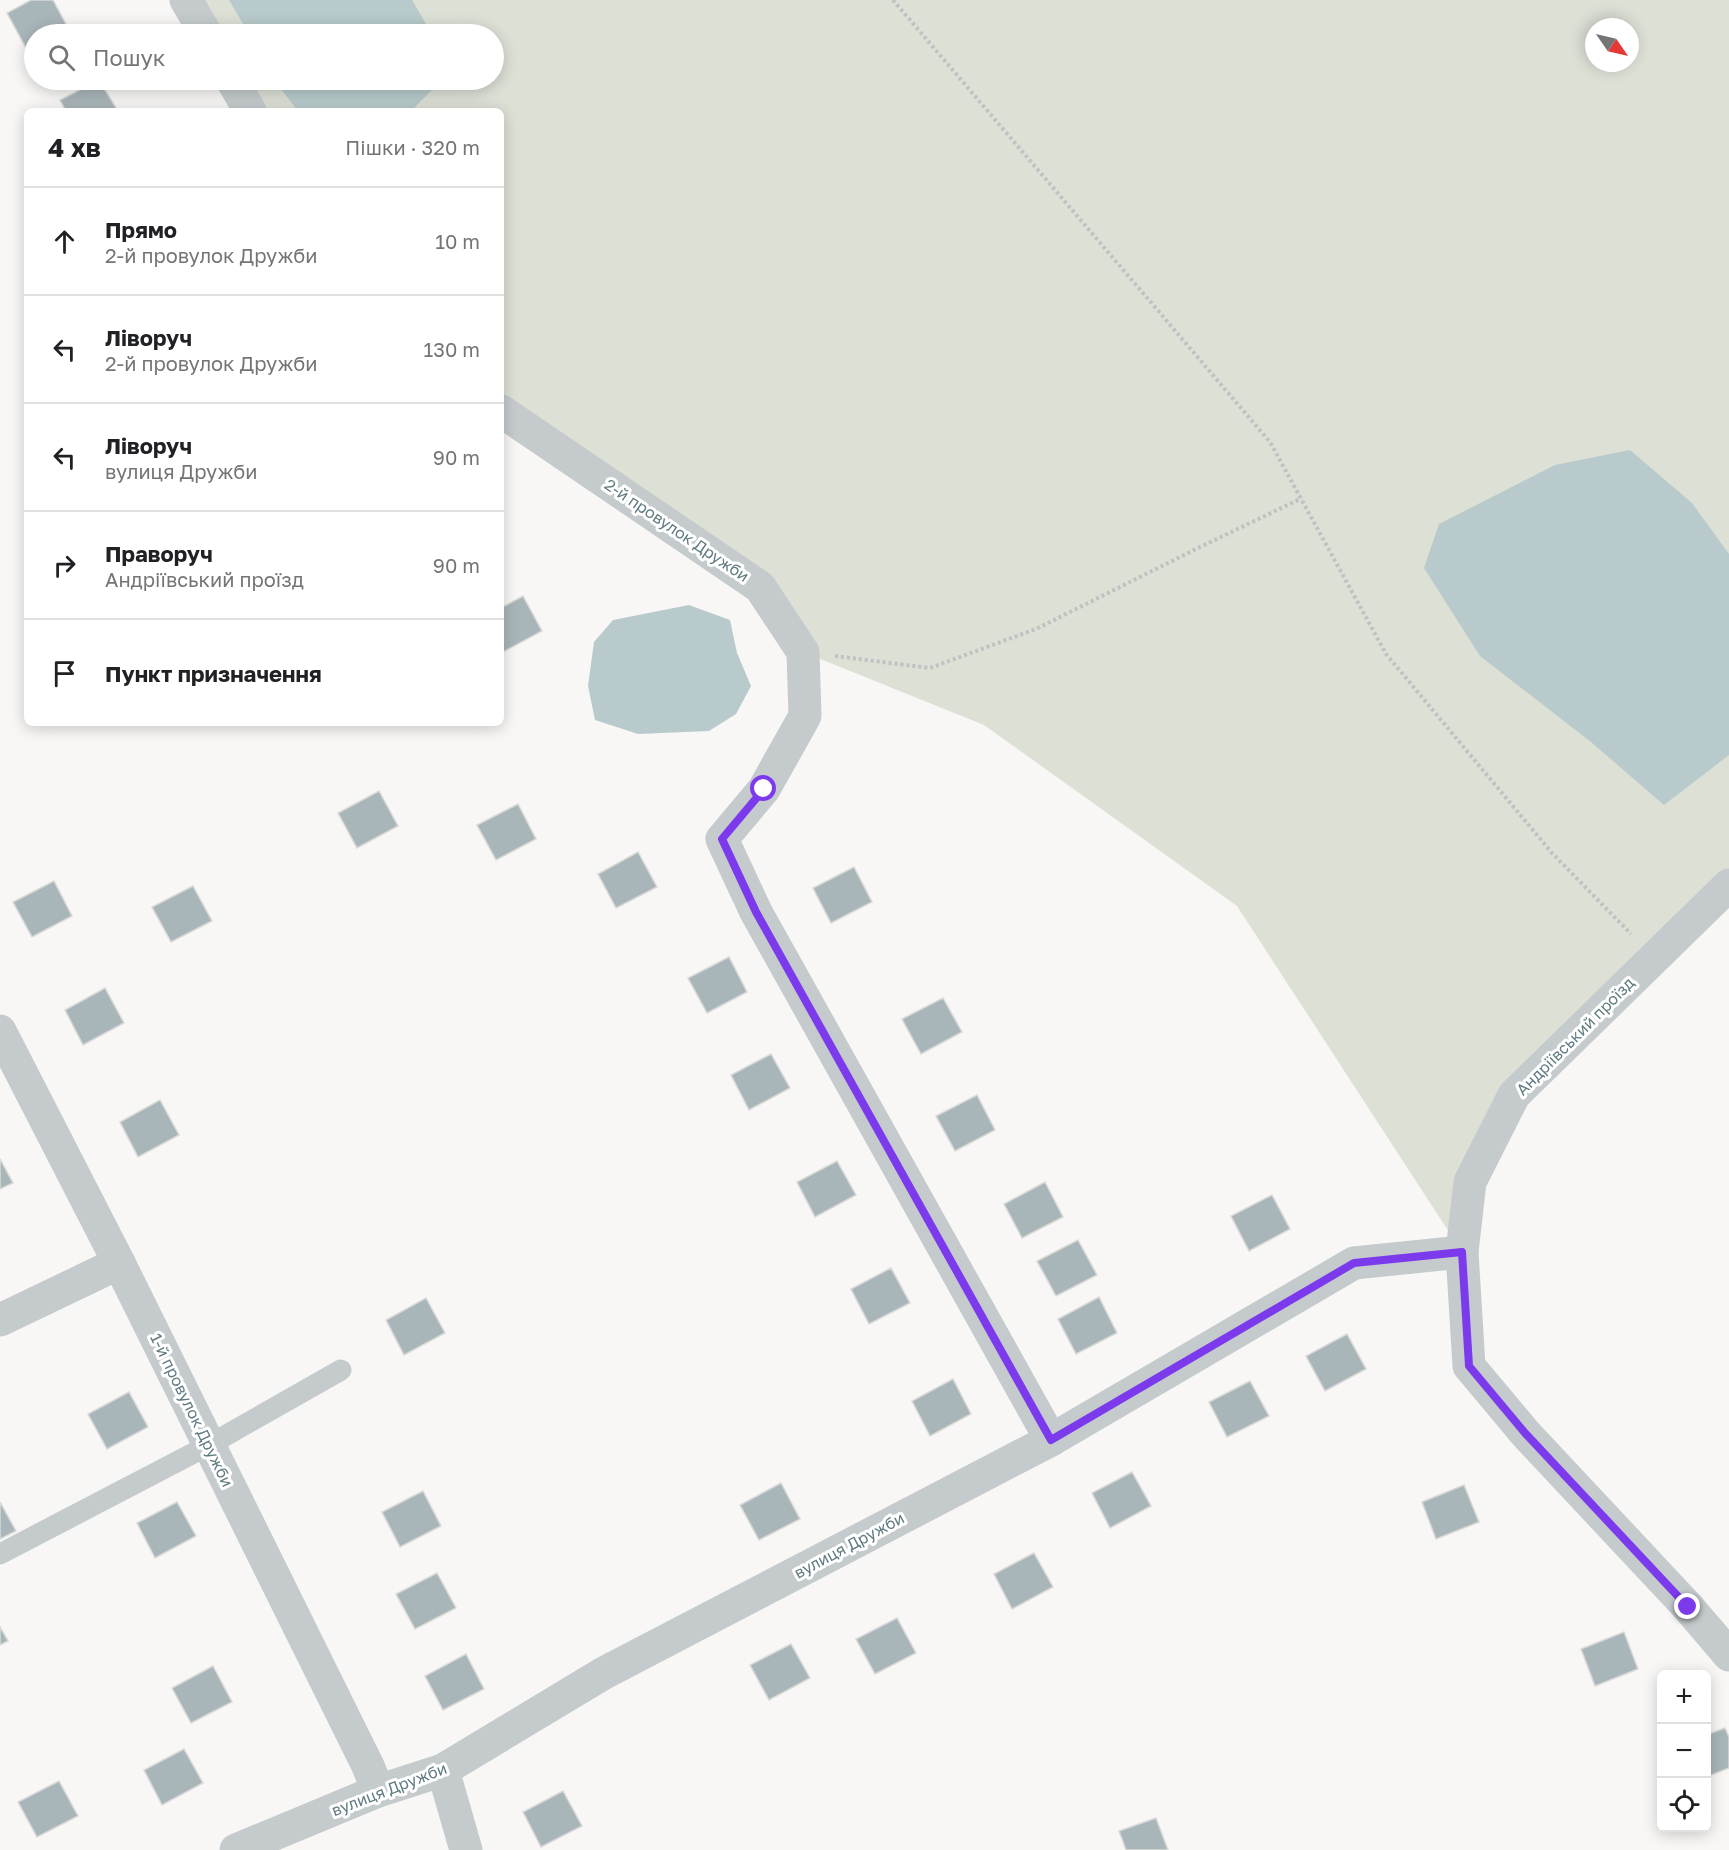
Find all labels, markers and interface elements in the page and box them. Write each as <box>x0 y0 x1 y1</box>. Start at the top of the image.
north arrow <box>1585 18 1639 72</box>
search box <box>24 24 504 90</box>
icon: search <box>45 41 78 74</box>
text: Пошук <box>93 44 166 71</box>
text: 4 хв <box>48 132 101 163</box>
text: Пішки · 320 m <box>345 135 480 159</box>
text: Прямо <box>105 216 177 243</box>
icon: ahead <box>48 225 81 258</box>
text: 10 m <box>435 229 480 253</box>
text: 2-й провулок Дружби <box>105 243 317 267</box>
text: Ліворуч <box>105 324 192 351</box>
icon: left <box>48 333 81 366</box>
text: 130 m <box>424 337 480 361</box>
text: 2-й провулок Дружби <box>105 351 317 375</box>
text: Ліворуч <box>105 432 192 459</box>
icon: left <box>48 441 81 474</box>
text: 90 m <box>433 445 480 469</box>
text: вулиця Дружби <box>105 459 257 483</box>
street label: 2-й провулок Дружби <box>601 474 753 586</box>
text: Праворуч <box>105 540 213 567</box>
icon: right <box>48 549 81 582</box>
text: 90 m <box>433 553 480 577</box>
text: Андріївський проїзд <box>105 567 304 591</box>
icon: arrive <box>48 657 81 690</box>
text: Пункт призначення <box>105 660 322 687</box>
route start <box>750 775 776 801</box>
street label: Андріївський проїзд <box>1512 972 1639 1099</box>
street label: 1-й провулок Дружби <box>146 1330 238 1490</box>
street label: вулиця Дружби <box>790 1508 908 1582</box>
route end <box>1674 1593 1700 1619</box>
map controls <box>1657 1670 1711 1832</box>
button: + <box>1657 1670 1711 1724</box>
button: − <box>1657 1724 1711 1778</box>
street label: вулиця Дружби <box>329 1758 449 1820</box>
button: locate <box>1657 1778 1711 1832</box>

